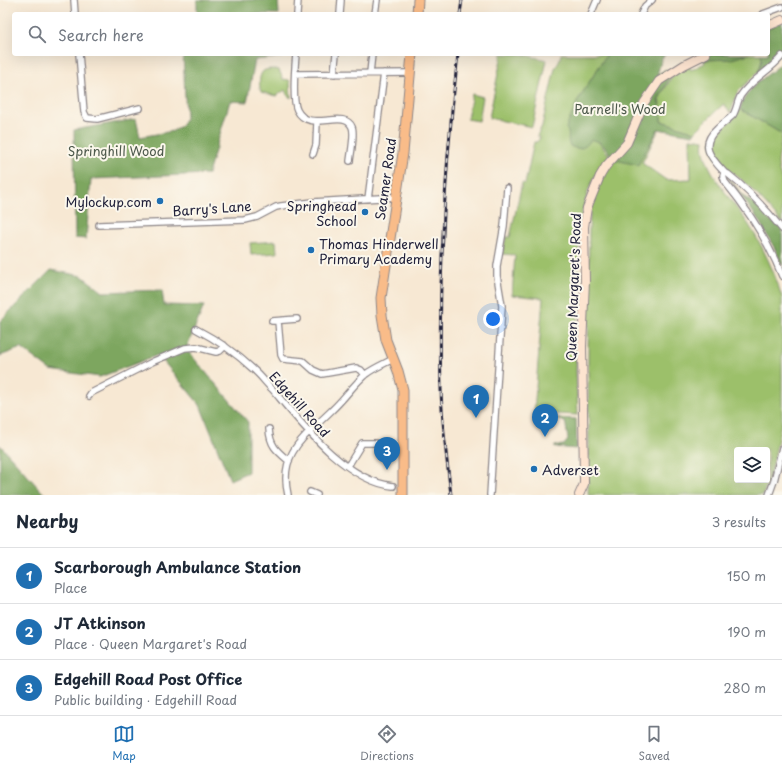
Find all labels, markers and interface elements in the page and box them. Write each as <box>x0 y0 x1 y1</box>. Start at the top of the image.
search box <box>12 12 770 56</box>
icon: search <box>26 23 48 45</box>
text: Search here <box>58 23 144 46</box>
park label: Parnell's Wood <box>574 99 666 118</box>
street label: Seamer Road <box>370 137 400 221</box>
park label: Springhill Wood <box>68 141 164 160</box>
place label: Mylockup.com <box>65 192 152 211</box>
marker: Mylockup.com <box>155 196 165 206</box>
street label: Barry's Lane <box>172 196 252 220</box>
place label: Springhead School <box>287 196 357 230</box>
marker: Springhead School <box>360 207 370 217</box>
street label: Queen Margaret's Road <box>561 213 585 361</box>
place label: Thomas Hinderwell Primary Academy <box>319 234 438 268</box>
marker: Thomas Hinderwell Primary Academy <box>306 245 316 255</box>
your location <box>483 309 503 329</box>
street label: Edgehill Road <box>265 367 335 441</box>
pin: 1 <box>463 385 489 418</box>
pin: 2 <box>532 404 558 437</box>
pin: 3 <box>374 437 400 470</box>
map controls <box>734 447 770 483</box>
button: layers <box>734 447 770 483</box>
place label: Adverset <box>542 460 599 479</box>
marker: Adverset <box>529 464 539 474</box>
text: Nearby <box>16 508 78 534</box>
text: 3 results <box>712 512 766 531</box>
text: Scarborough Ambulance Station <box>54 555 301 578</box>
text: 1 <box>26 566 32 585</box>
text: 150 m <box>727 566 766 585</box>
text: Place <box>54 578 87 597</box>
text: JT Atkinson <box>54 611 146 634</box>
text: 2 <box>24 622 34 641</box>
text: 190 m <box>727 622 766 641</box>
text: Place · Queen Margaret's Road <box>54 634 247 653</box>
text: Edgehill Road Post Office <box>54 667 242 690</box>
text: 3 <box>25 678 33 697</box>
text: 280 m <box>724 678 766 697</box>
text: Public building · Edgehill Road <box>54 690 237 709</box>
tab: Map <box>112 723 136 764</box>
tab: Directions <box>360 723 414 764</box>
tab: Saved <box>638 723 670 764</box>

